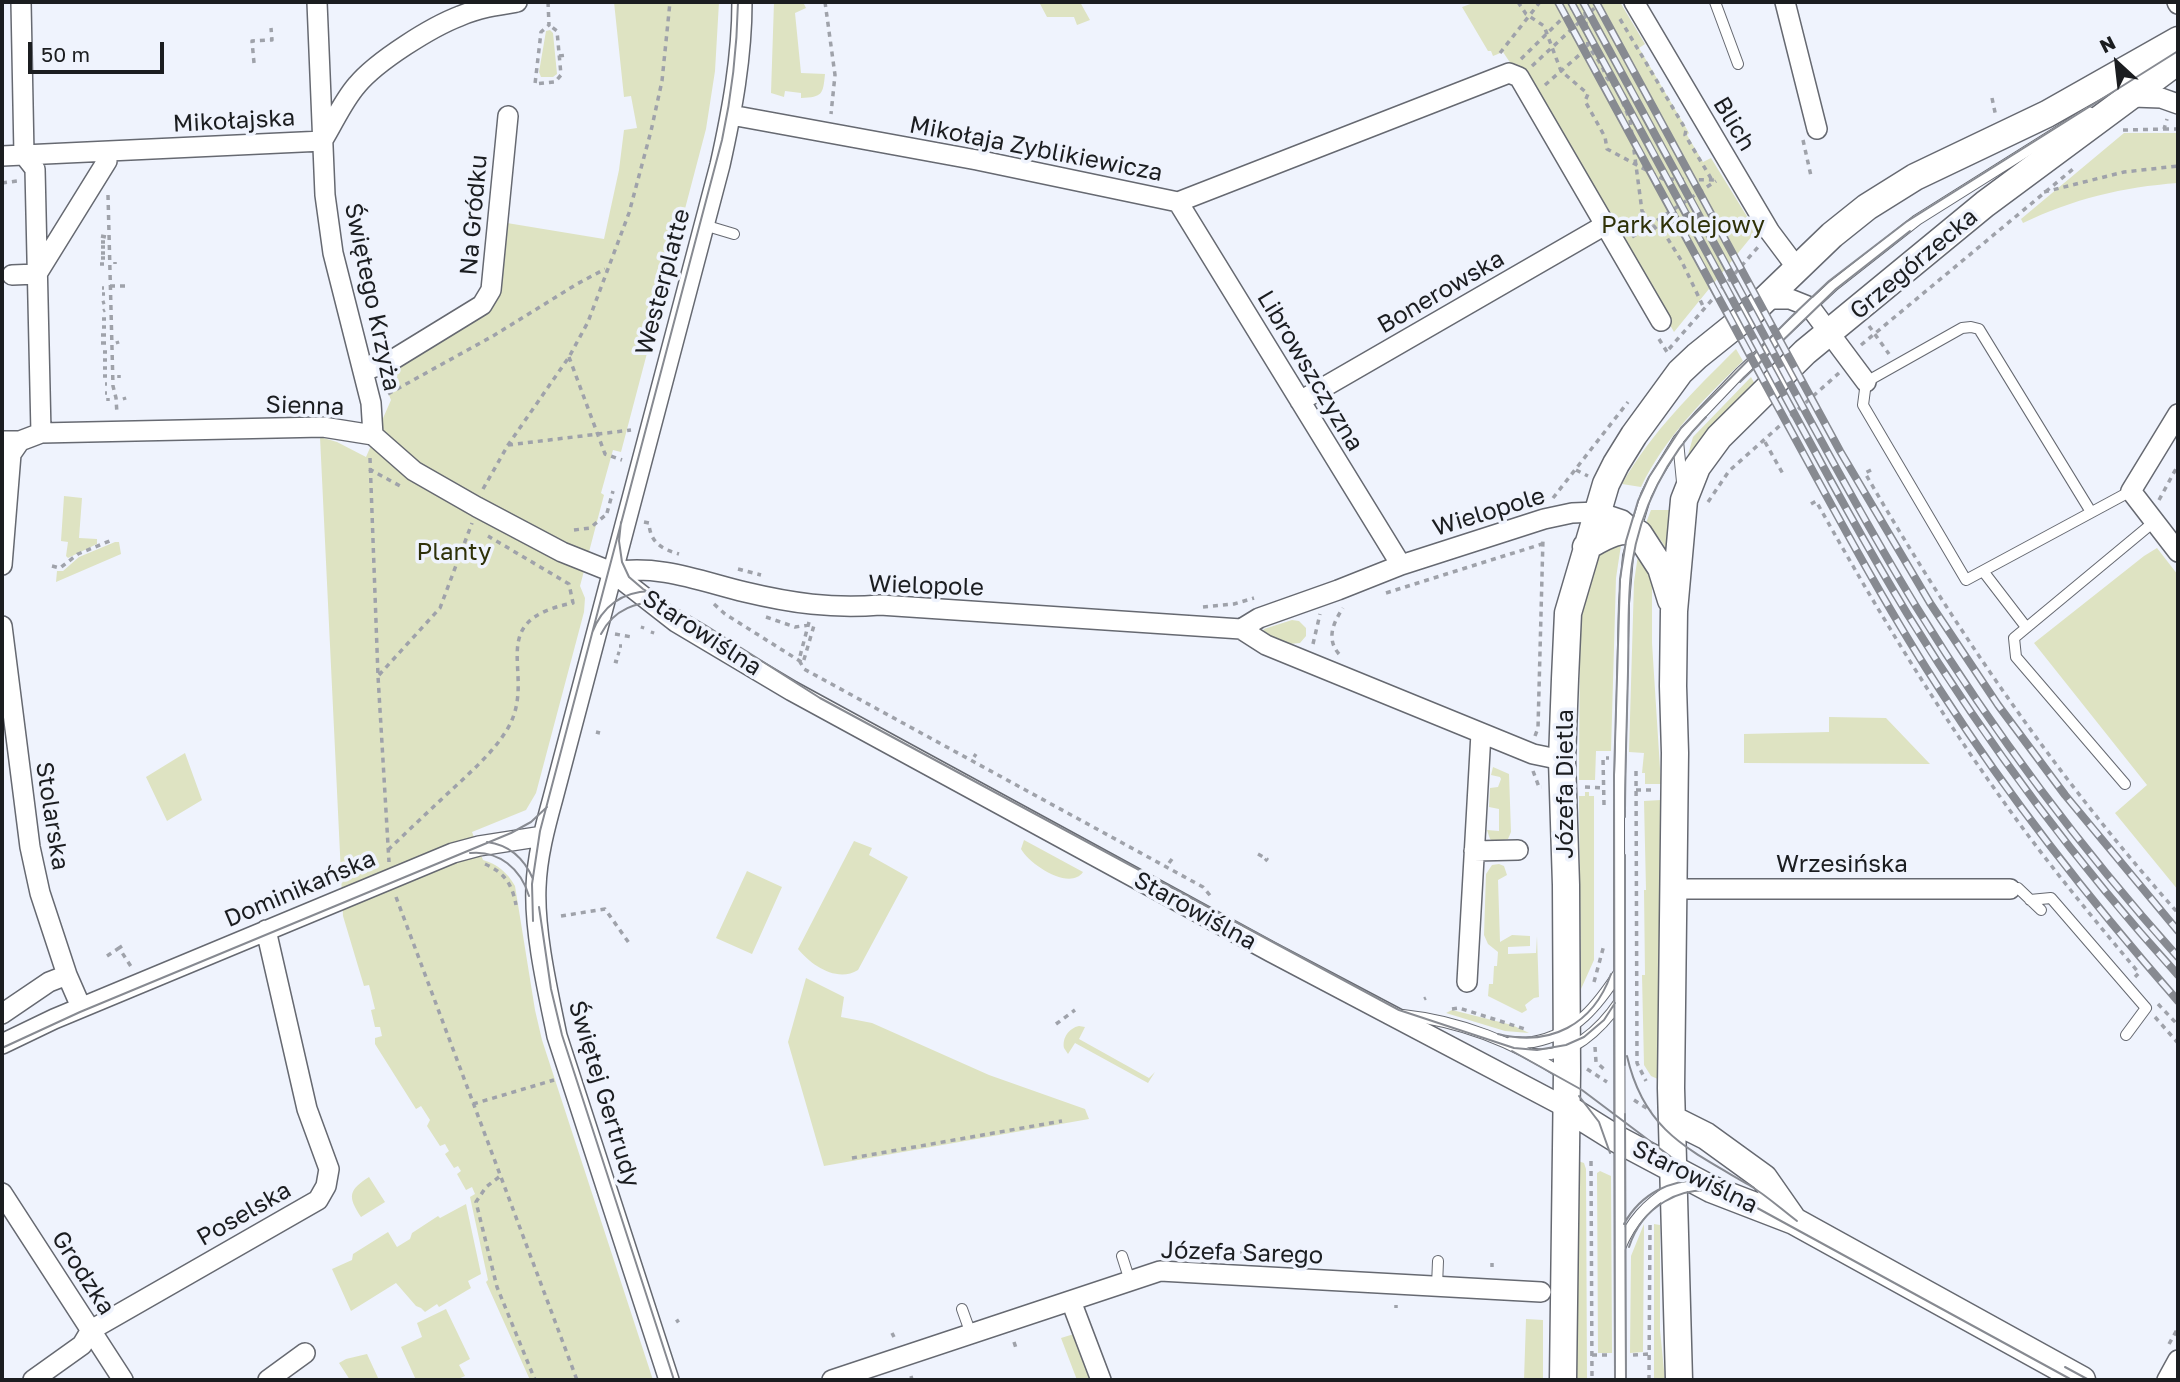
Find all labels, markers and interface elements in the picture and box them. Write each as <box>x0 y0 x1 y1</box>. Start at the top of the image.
scale bar <box>32 28 168 72</box>
north arrow <box>2082 28 2152 98</box>
text: N <box>2096 30 2119 57</box>
text: 50 m <box>41 41 90 67</box>
street label: Blich <box>1707 92 1761 156</box>
street label: Mikołajska <box>172 103 296 139</box>
street label: Mikołaja Zyblikiewicza <box>907 110 1165 188</box>
street label: Na Gródku <box>454 153 494 277</box>
street label: Świętego Krzyża <box>338 200 406 394</box>
street label: Grzegórzecka <box>1844 202 1984 326</box>
street label: Westerplatte <box>630 206 696 358</box>
park label: Park Kolejowy <box>1601 211 1765 239</box>
street label: Bonerowska <box>1373 244 1509 340</box>
street label: Librowszczyzna <box>1251 286 1369 456</box>
street label: Sienna <box>265 390 345 422</box>
street label: Wielopole <box>1429 481 1549 543</box>
park label: Planty <box>417 538 491 566</box>
street label: Wielopole <box>868 570 984 602</box>
street label: Starowiślna <box>637 584 767 682</box>
street label: Józefa Dietla <box>1551 709 1579 859</box>
street label: Stolarska <box>29 760 75 872</box>
street label: Dominikańska <box>220 844 380 934</box>
street label: Wrzesińska <box>1776 850 1908 878</box>
street label: Starowiślna <box>1129 865 1261 957</box>
street label: Świętej Gertrudy <box>562 997 646 1191</box>
street label: Starowiślna <box>1628 1134 1762 1220</box>
street label: Poselska <box>192 1176 296 1252</box>
street label: Grodzka <box>45 1226 121 1320</box>
street label: Józefa Sarego <box>1160 1236 1324 1270</box>

